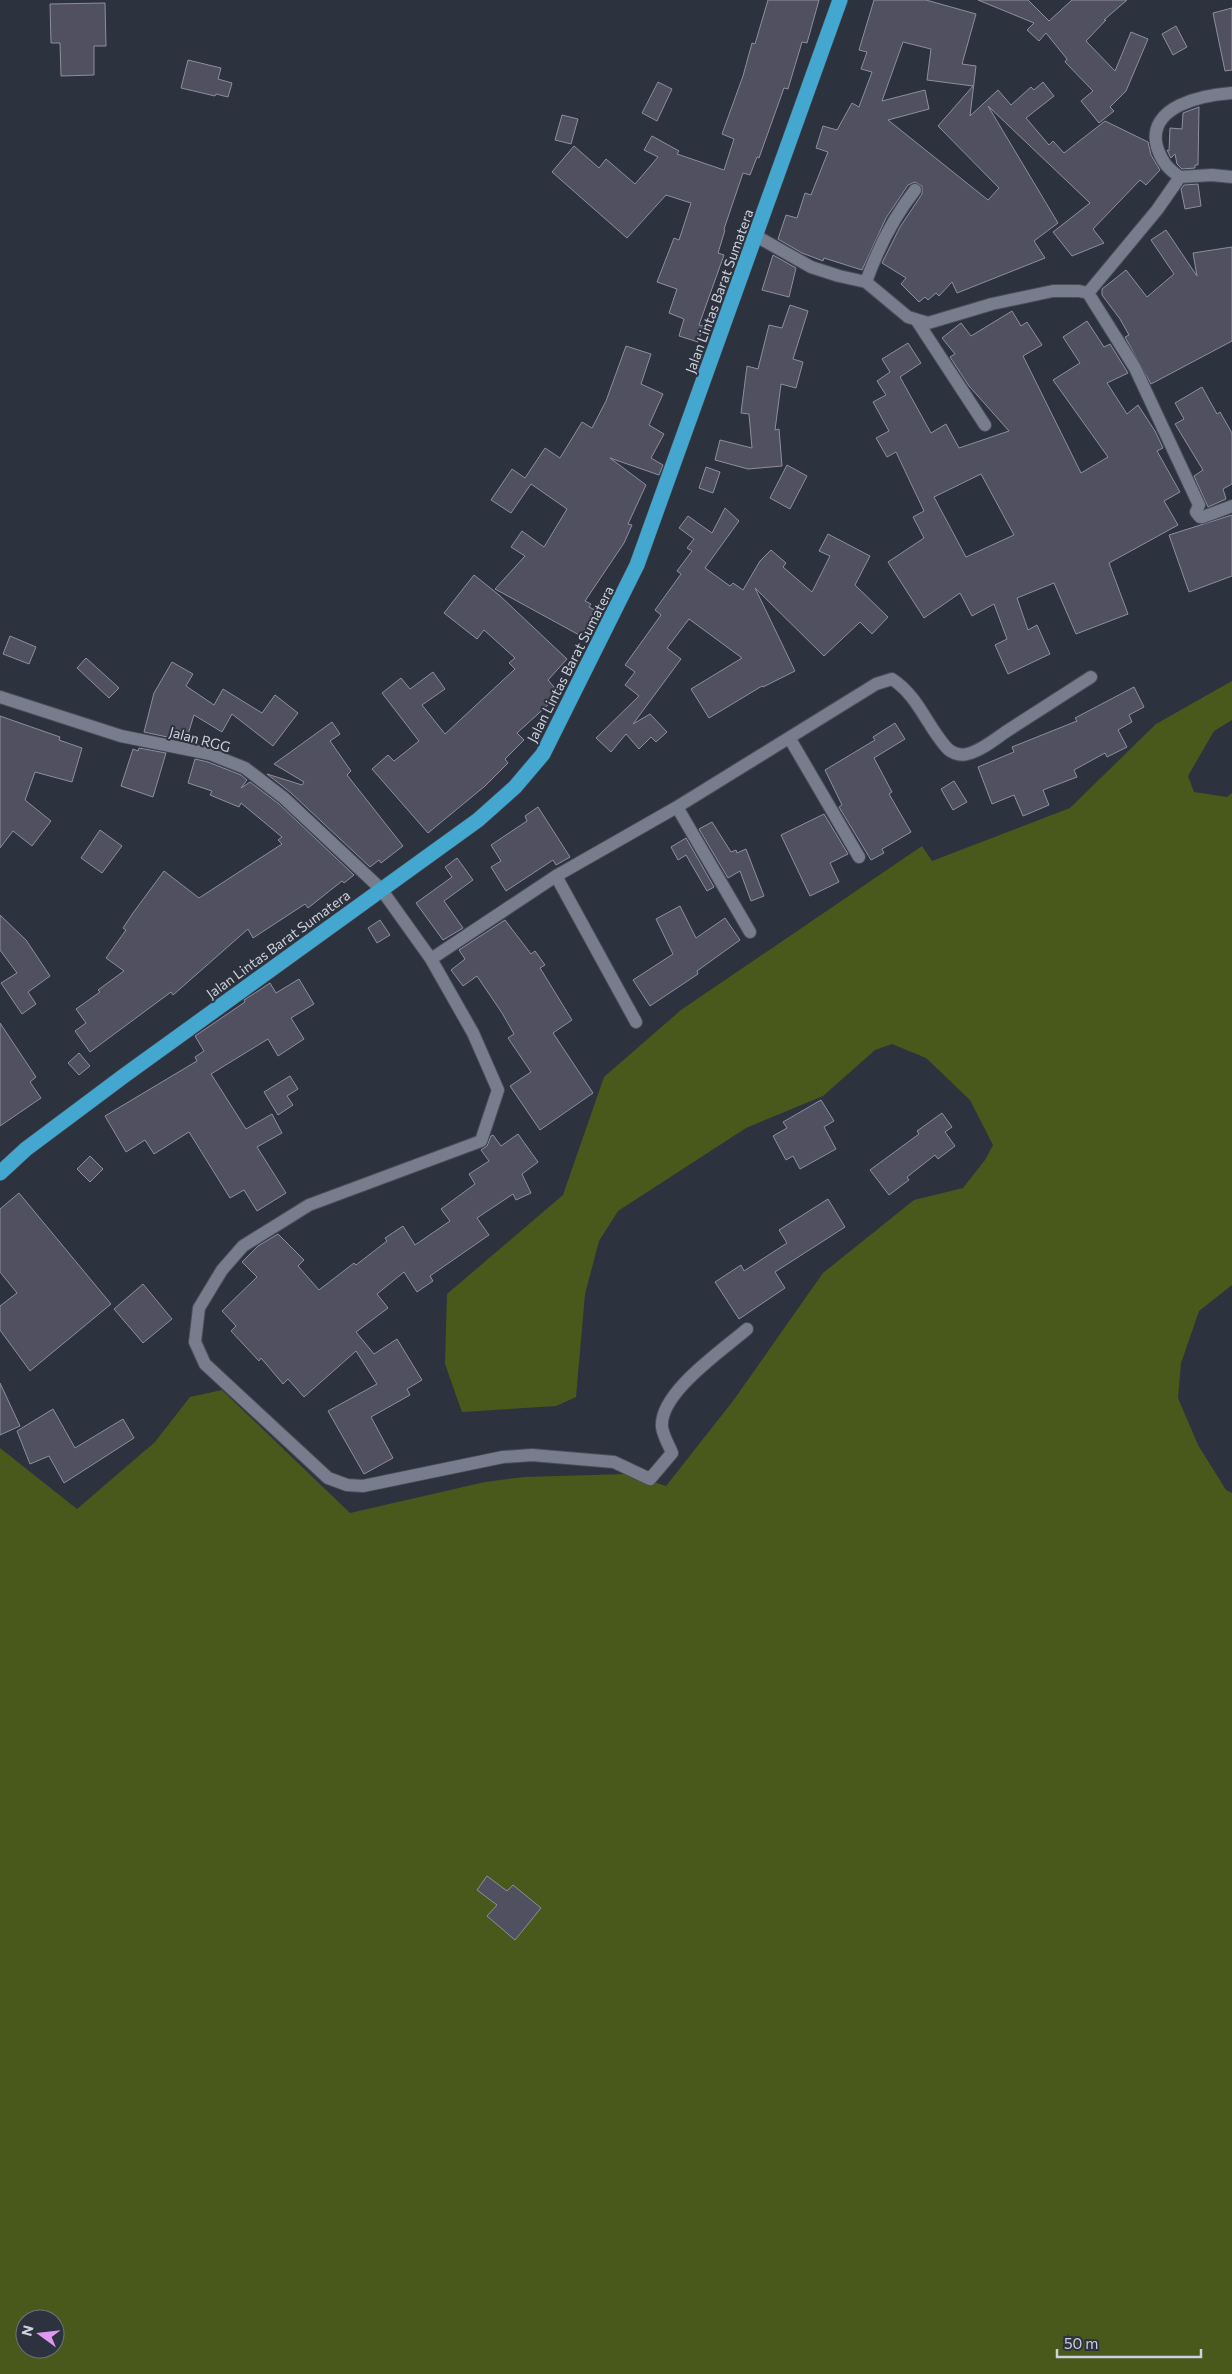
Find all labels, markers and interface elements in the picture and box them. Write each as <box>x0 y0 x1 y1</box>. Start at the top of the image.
street label: Jalan Lintas Barat Sumatera <box>681 207 757 375</box>
street label: Jalan Lintas Barat Sumatera <box>523 583 617 745</box>
street label: Jalan RGG <box>168 723 232 755</box>
street label: Jalan Lintas Barat Sumatera <box>203 886 353 1002</box>
north arrow <box>15 2309 65 2359</box>
text: N <box>17 2323 37 2338</box>
scale bar <box>1057 2326 1201 2358</box>
text: 50 m <box>1064 2334 1098 2352</box>

